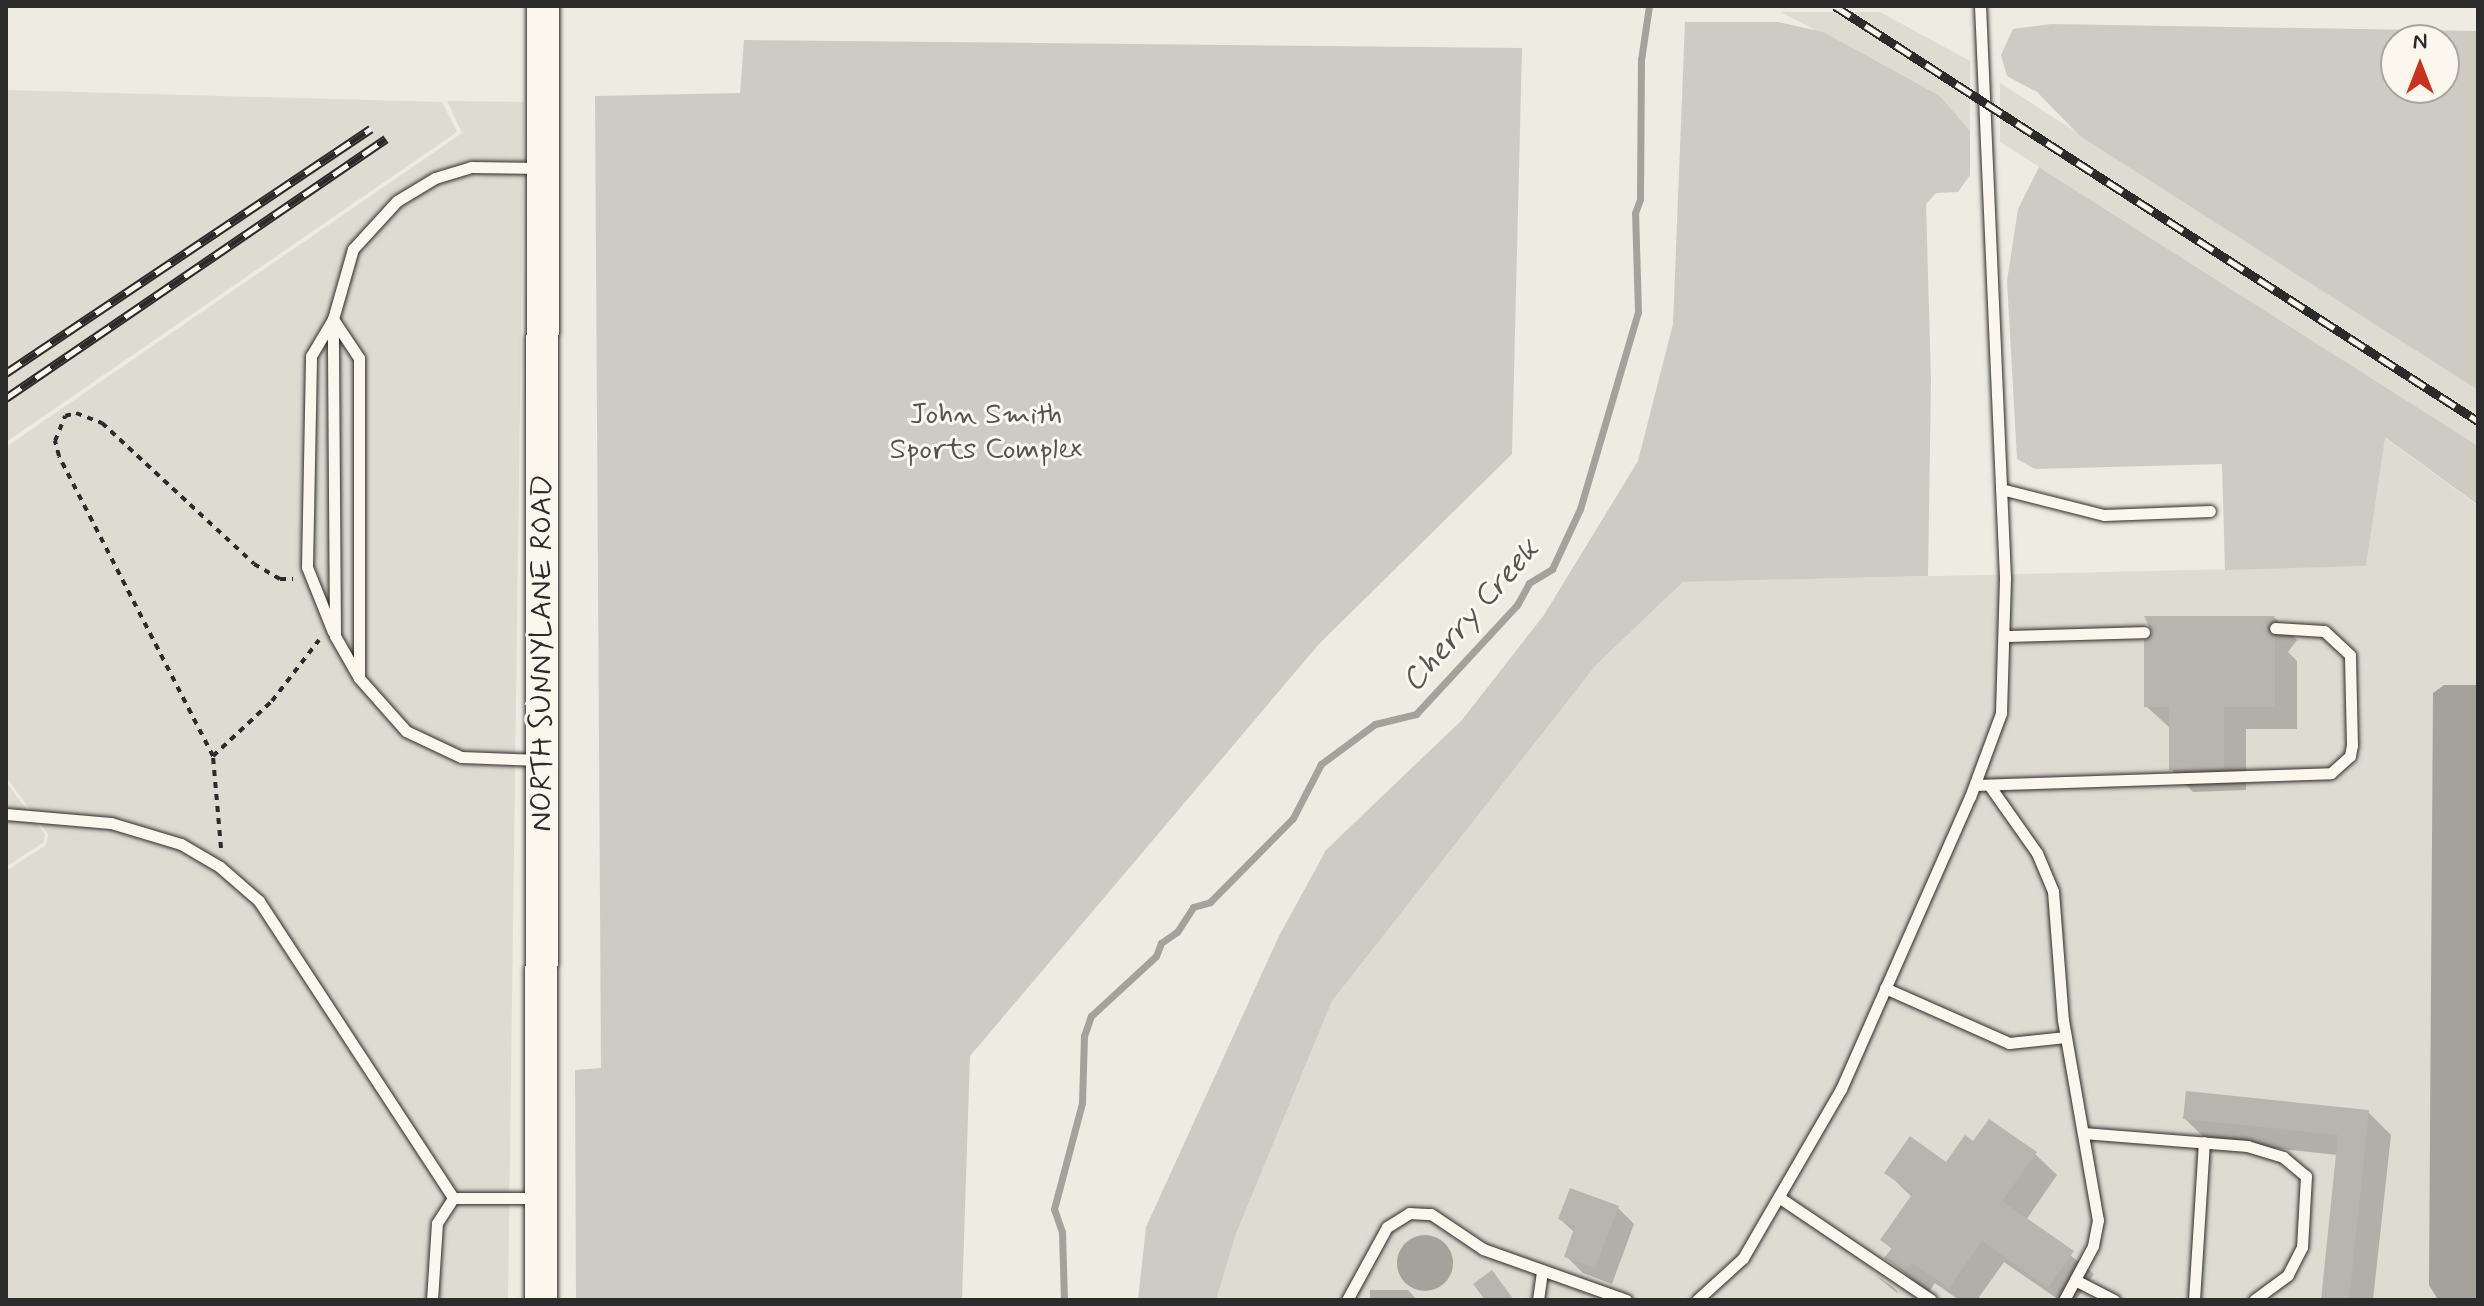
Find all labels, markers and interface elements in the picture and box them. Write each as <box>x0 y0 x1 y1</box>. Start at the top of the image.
north arrow <box>2380 24 2460 104</box>
text: N <box>2413 28 2427 56</box>
park label: John Smith Sports Complex <box>886 397 1086 468</box>
street label: NORTH SUNNYLANE ROAD <box>524 474 560 832</box>
water label: Cherry Creek <box>1395 532 1547 700</box>

